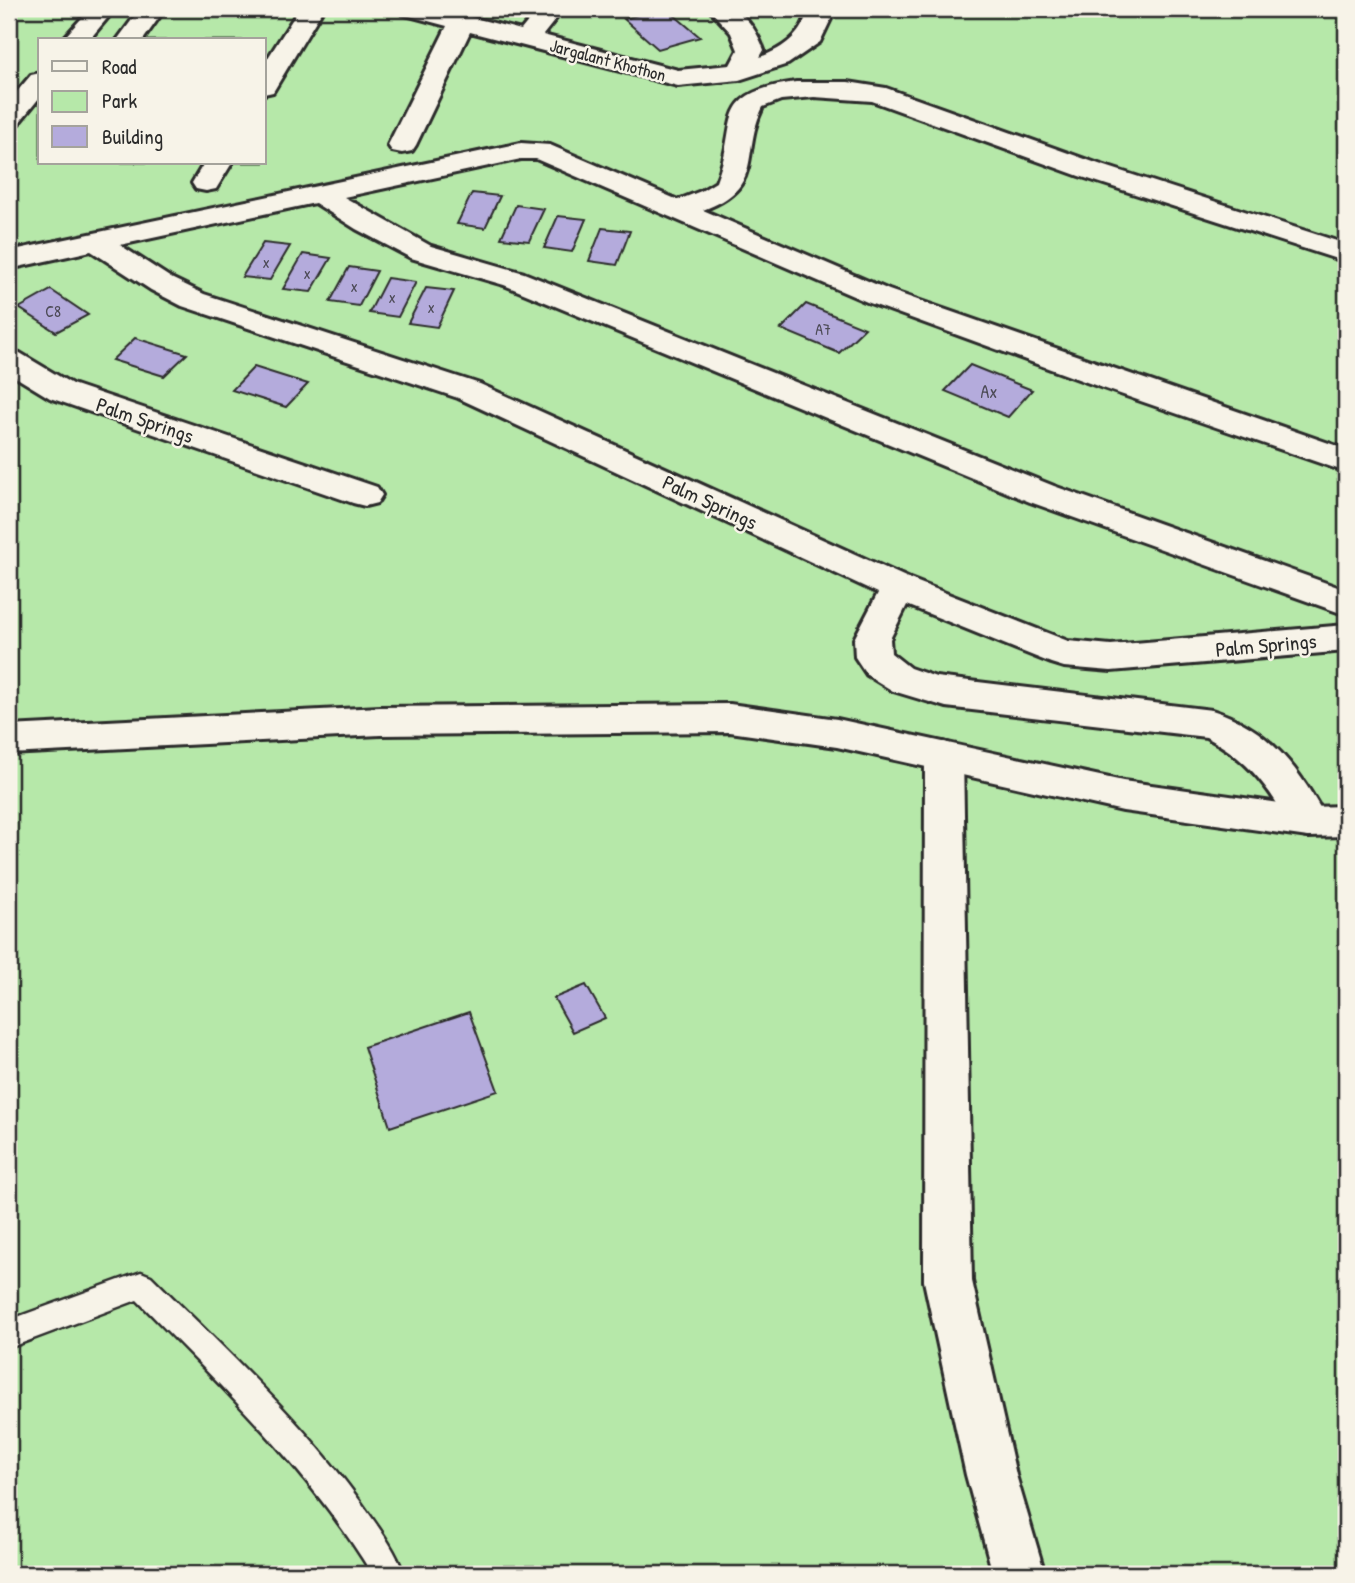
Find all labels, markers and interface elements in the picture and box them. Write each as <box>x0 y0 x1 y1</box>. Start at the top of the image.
street label: Jargalant Khothon <box>547 32 669 88</box>
legend <box>38 38 266 164</box>
text: Road <box>102 52 136 81</box>
text: Park <box>102 86 137 115</box>
text: Building <box>102 122 163 151</box>
house number: x <box>262 251 270 273</box>
house number: x <box>303 262 311 284</box>
house number: x <box>350 275 358 297</box>
house number: x <box>388 286 396 308</box>
house number: x <box>427 296 435 318</box>
house number: C8 <box>45 300 61 322</box>
house number: A7 <box>815 318 831 340</box>
house number: Ax <box>981 379 997 404</box>
street label: Palm Springs <box>92 390 198 450</box>
street label: Palm Springs <box>658 467 762 537</box>
street label: Palm Springs <box>1214 626 1318 664</box>

